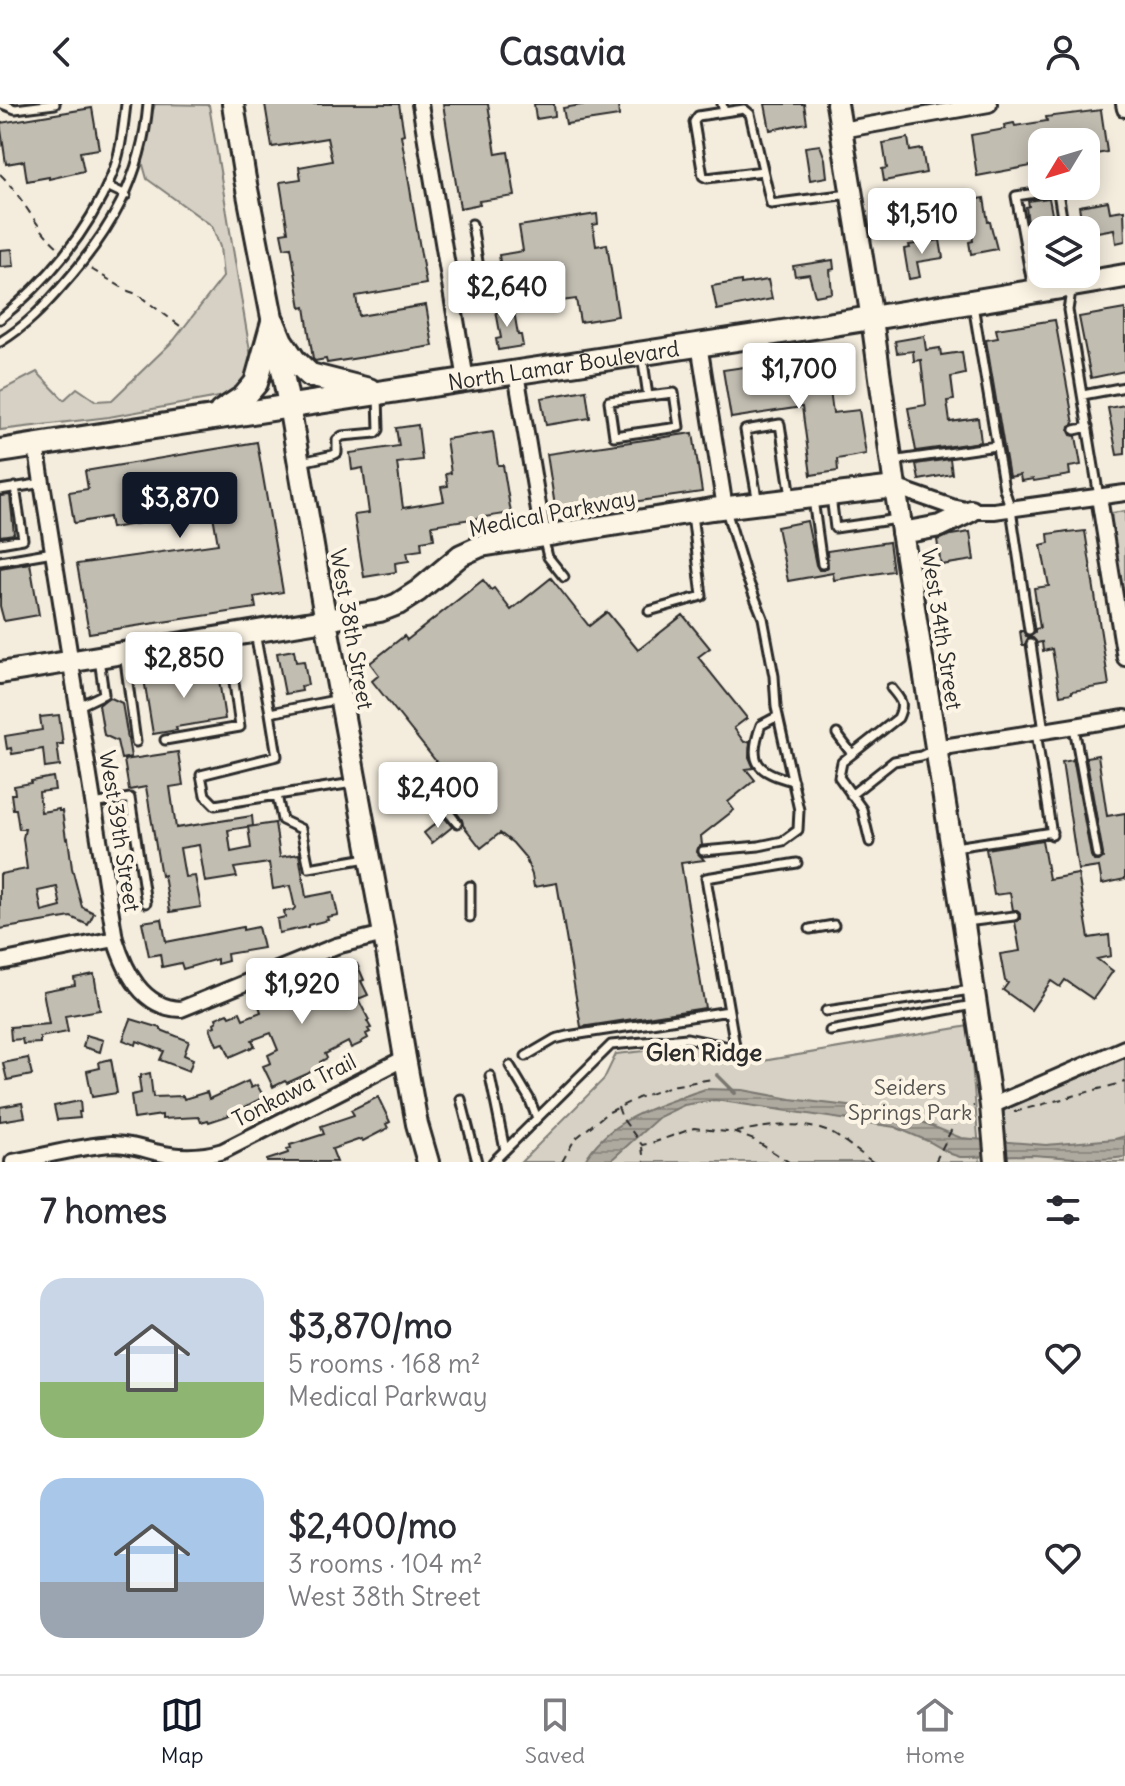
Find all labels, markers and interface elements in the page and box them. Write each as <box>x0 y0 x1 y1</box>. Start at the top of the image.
icon: back <box>40 30 84 74</box>
text: Casavia <box>499 30 626 75</box>
icon: person <box>1041 30 1085 74</box>
north arrow <box>1028 128 1100 200</box>
map controls <box>1028 128 1100 288</box>
pin: $1,510 <box>857 188 987 256</box>
text: $1,510 <box>886 197 958 230</box>
button: layers <box>1028 216 1100 288</box>
pin: $2,640 <box>442 261 572 329</box>
text: $2,640 <box>466 270 548 303</box>
street label: North Lamar Boulevard <box>446 334 681 396</box>
pin: $1,700 <box>734 343 864 411</box>
text: $1,700 <box>761 352 837 385</box>
pin: $3,870 <box>115 472 245 540</box>
text: $3,870 <box>140 481 220 514</box>
street label: Medical Parkway <box>466 483 638 543</box>
street label: West 38th Street <box>324 546 380 712</box>
street label: West 34th Street <box>915 546 969 712</box>
pin: $2,850 <box>119 632 249 700</box>
text: $2,850 <box>143 641 225 674</box>
street label: West 39th Street <box>93 748 147 914</box>
pin: $2,400 <box>373 762 503 830</box>
text: $2,400 <box>397 771 479 804</box>
pin: $1,920 <box>237 958 367 1026</box>
text: $1,920 <box>264 967 340 1000</box>
district label: Glen Ridge <box>646 1037 762 1067</box>
street label: Tonkawa Trail <box>227 1047 361 1133</box>
park label: Seiders Springs Park <box>848 1073 972 1126</box>
icon: filters <box>1041 1188 1085 1232</box>
text: 7 homes <box>40 1189 167 1232</box>
text: $3,870/mo <box>288 1304 452 1347</box>
icon: home <box>104 1310 200 1406</box>
icon: heart <box>1041 1336 1085 1380</box>
text: 5 rooms · 168 m² <box>288 1347 481 1380</box>
text: Medical Parkway <box>288 1380 488 1413</box>
text: $2,400/mo <box>288 1504 457 1547</box>
icon: home <box>104 1510 200 1606</box>
icon: heart <box>1041 1536 1085 1580</box>
text: 3 rooms · 104 m² <box>288 1547 483 1580</box>
text: West 38th Street <box>288 1580 481 1613</box>
tab: Map <box>160 1693 204 1769</box>
tab: Saved <box>525 1693 585 1769</box>
tab: Home <box>905 1693 965 1769</box>

